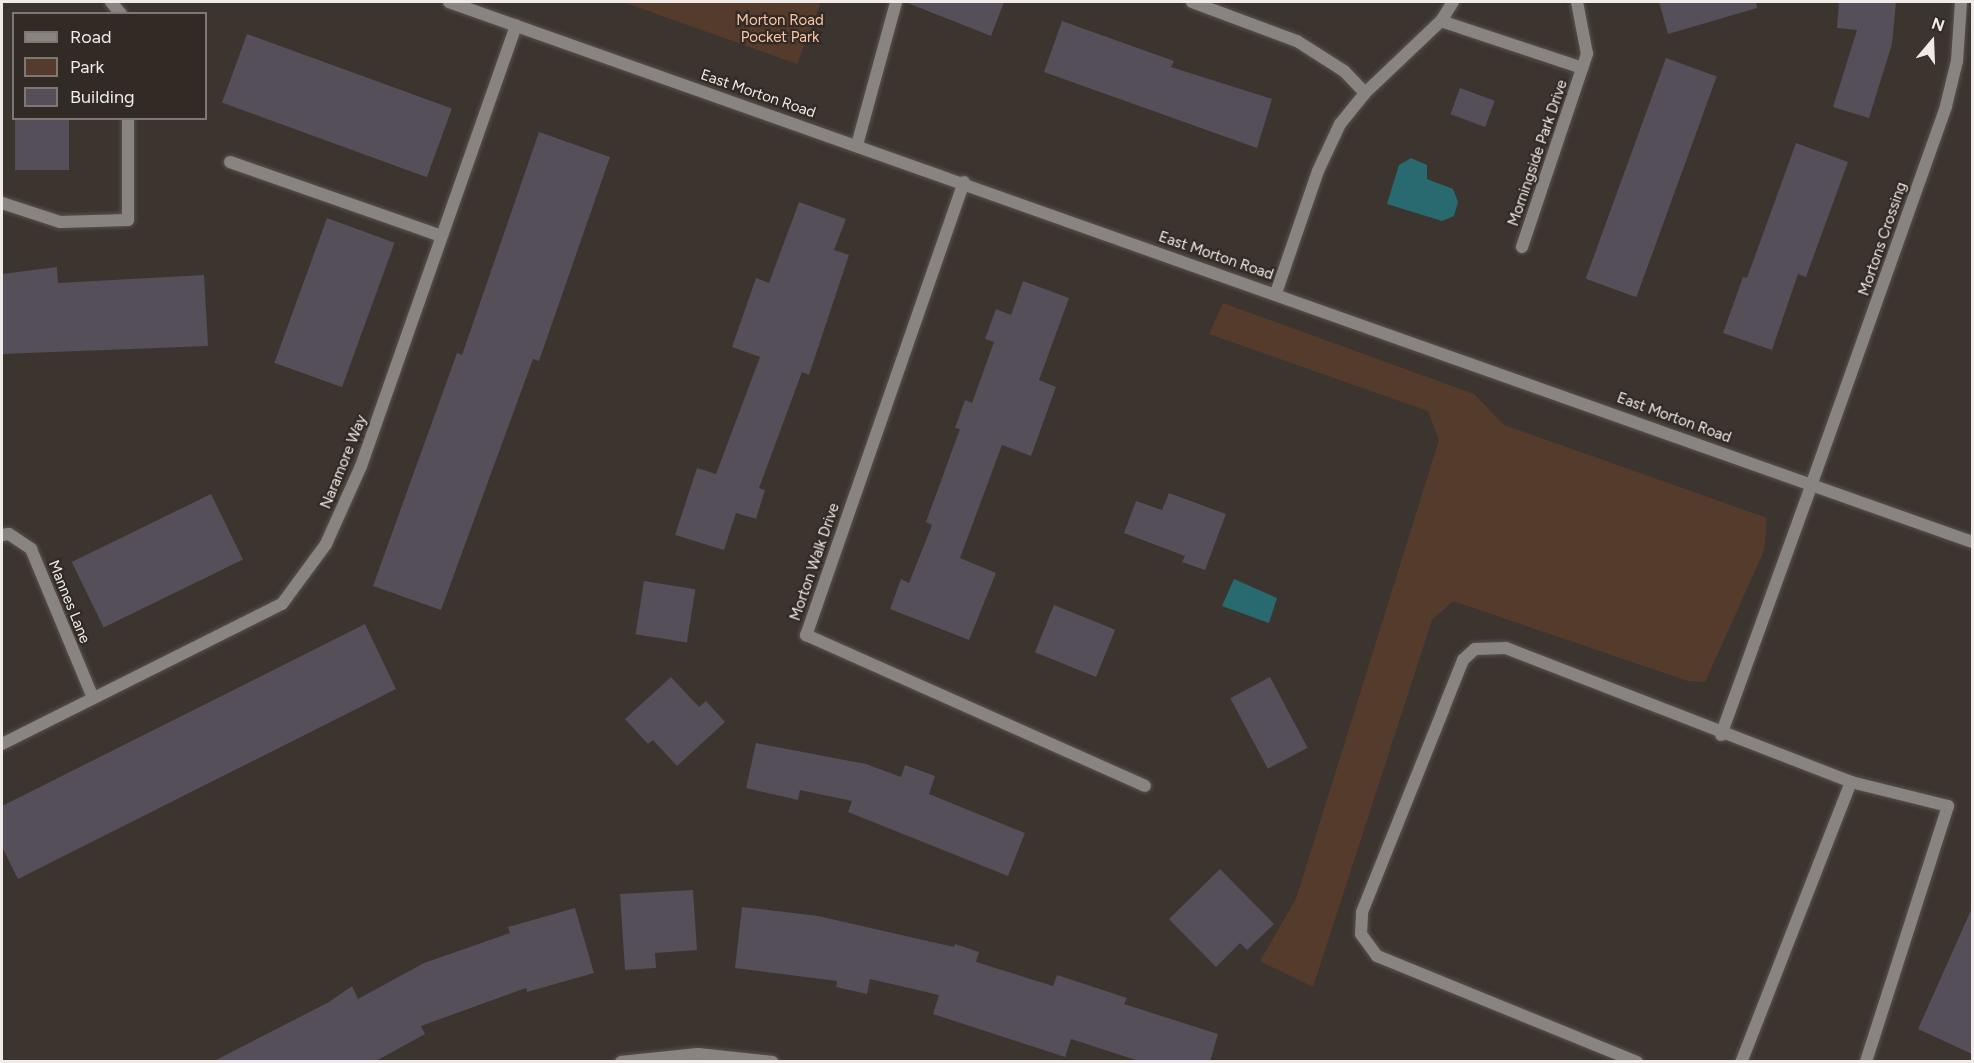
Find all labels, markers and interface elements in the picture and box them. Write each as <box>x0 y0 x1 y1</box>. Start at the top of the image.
park label: Morton Road Pocket Park <box>736 11 824 46</box>
legend <box>12 12 207 120</box>
north arrow <box>1902 12 1962 72</box>
text: N <box>1929 14 1947 36</box>
text: Road <box>70 26 111 48</box>
text: Park <box>70 56 104 78</box>
street label: East Morton Road <box>698 66 818 122</box>
street label: Morningside Park Drive <box>1504 77 1572 229</box>
text: Building <box>70 86 135 108</box>
street label: Mortons Crossing <box>1855 180 1911 298</box>
street label: East Morton Road <box>1156 228 1276 284</box>
street label: East Morton Road <box>1614 389 1734 447</box>
street label: Naramore Way <box>317 412 371 512</box>
street label: Morton Walk Drive <box>786 501 844 623</box>
street label: Mannes Lane <box>44 558 94 646</box>

